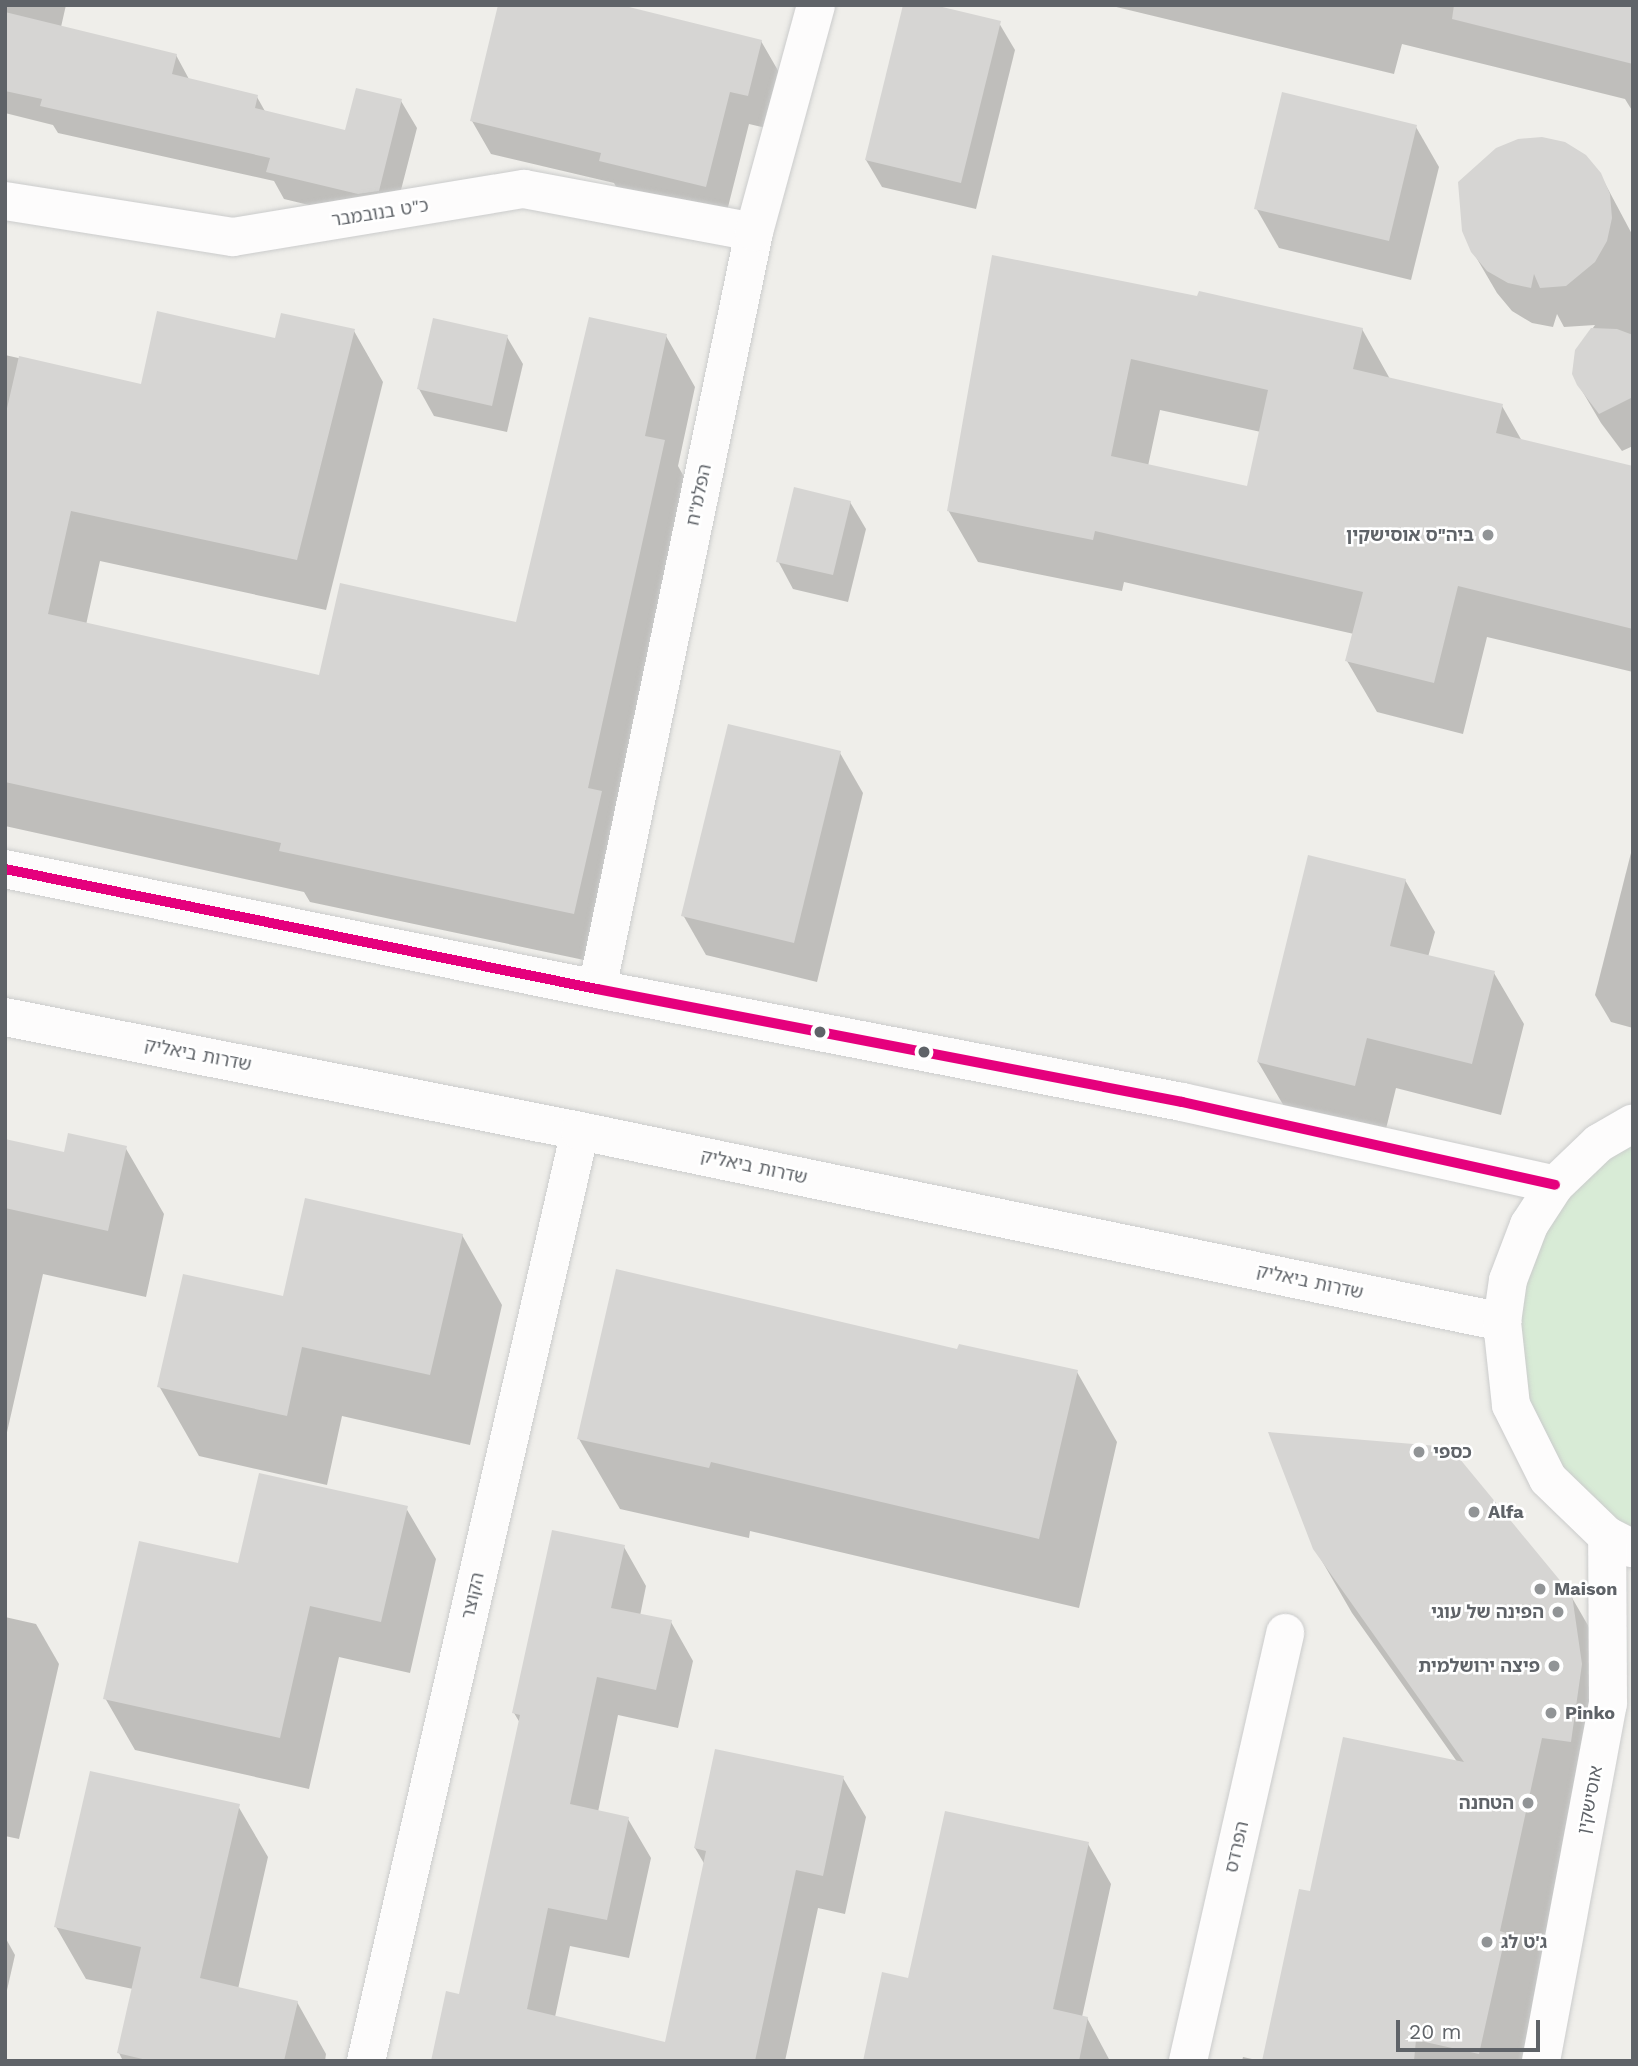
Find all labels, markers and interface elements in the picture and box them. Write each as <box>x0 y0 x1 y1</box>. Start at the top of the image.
street label: כ"ט בנובמבר <box>330 195 430 231</box>
street label: הפלמ"ח <box>682 462 716 528</box>
place label: ביה"ס אוסישקין <box>1346 524 1474 546</box>
marker: ביה"ס אוסישקין <box>1480 527 1496 543</box>
unlabelled marker <box>813 1025 827 1039</box>
street label: שדרות ביאליק <box>143 1034 253 1076</box>
unlabelled marker <box>917 1045 931 1059</box>
street label: שדרות ביאליק <box>699 1145 809 1189</box>
street label: שדרות ביאליק <box>1255 1260 1365 1304</box>
place label: כספי <box>1433 1441 1472 1463</box>
marker: כספי <box>1411 1444 1427 1460</box>
place label: Alfa <box>1488 1501 1524 1523</box>
marker: Alfa <box>1466 1504 1482 1520</box>
street label: הקוצר <box>457 1570 489 1622</box>
place label: Maison <box>1554 1578 1617 1600</box>
marker: Maison <box>1532 1581 1548 1597</box>
place label: הפינה של עוגי <box>1431 1601 1544 1623</box>
marker: הפינה של עוגי <box>1550 1604 1566 1620</box>
place label: פיצה ירושלמית <box>1418 1655 1540 1677</box>
marker: פיצה ירושלמית <box>1546 1658 1562 1674</box>
place label: Pinko <box>1565 1702 1615 1724</box>
marker: Pinko <box>1543 1705 1559 1721</box>
street label: אוסישקין <box>1573 1764 1607 1836</box>
place label: הטחנה <box>1459 1792 1514 1814</box>
marker: הטחנה <box>1520 1795 1536 1811</box>
street label: הפרדס <box>1221 1819 1253 1875</box>
place label: ג'ט לג <box>1501 1931 1547 1953</box>
marker: ג'ט לג <box>1479 1934 1495 1950</box>
scale bar <box>1400 2007 1544 2050</box>
text: 20 m <box>1409 2019 1461 2044</box>

